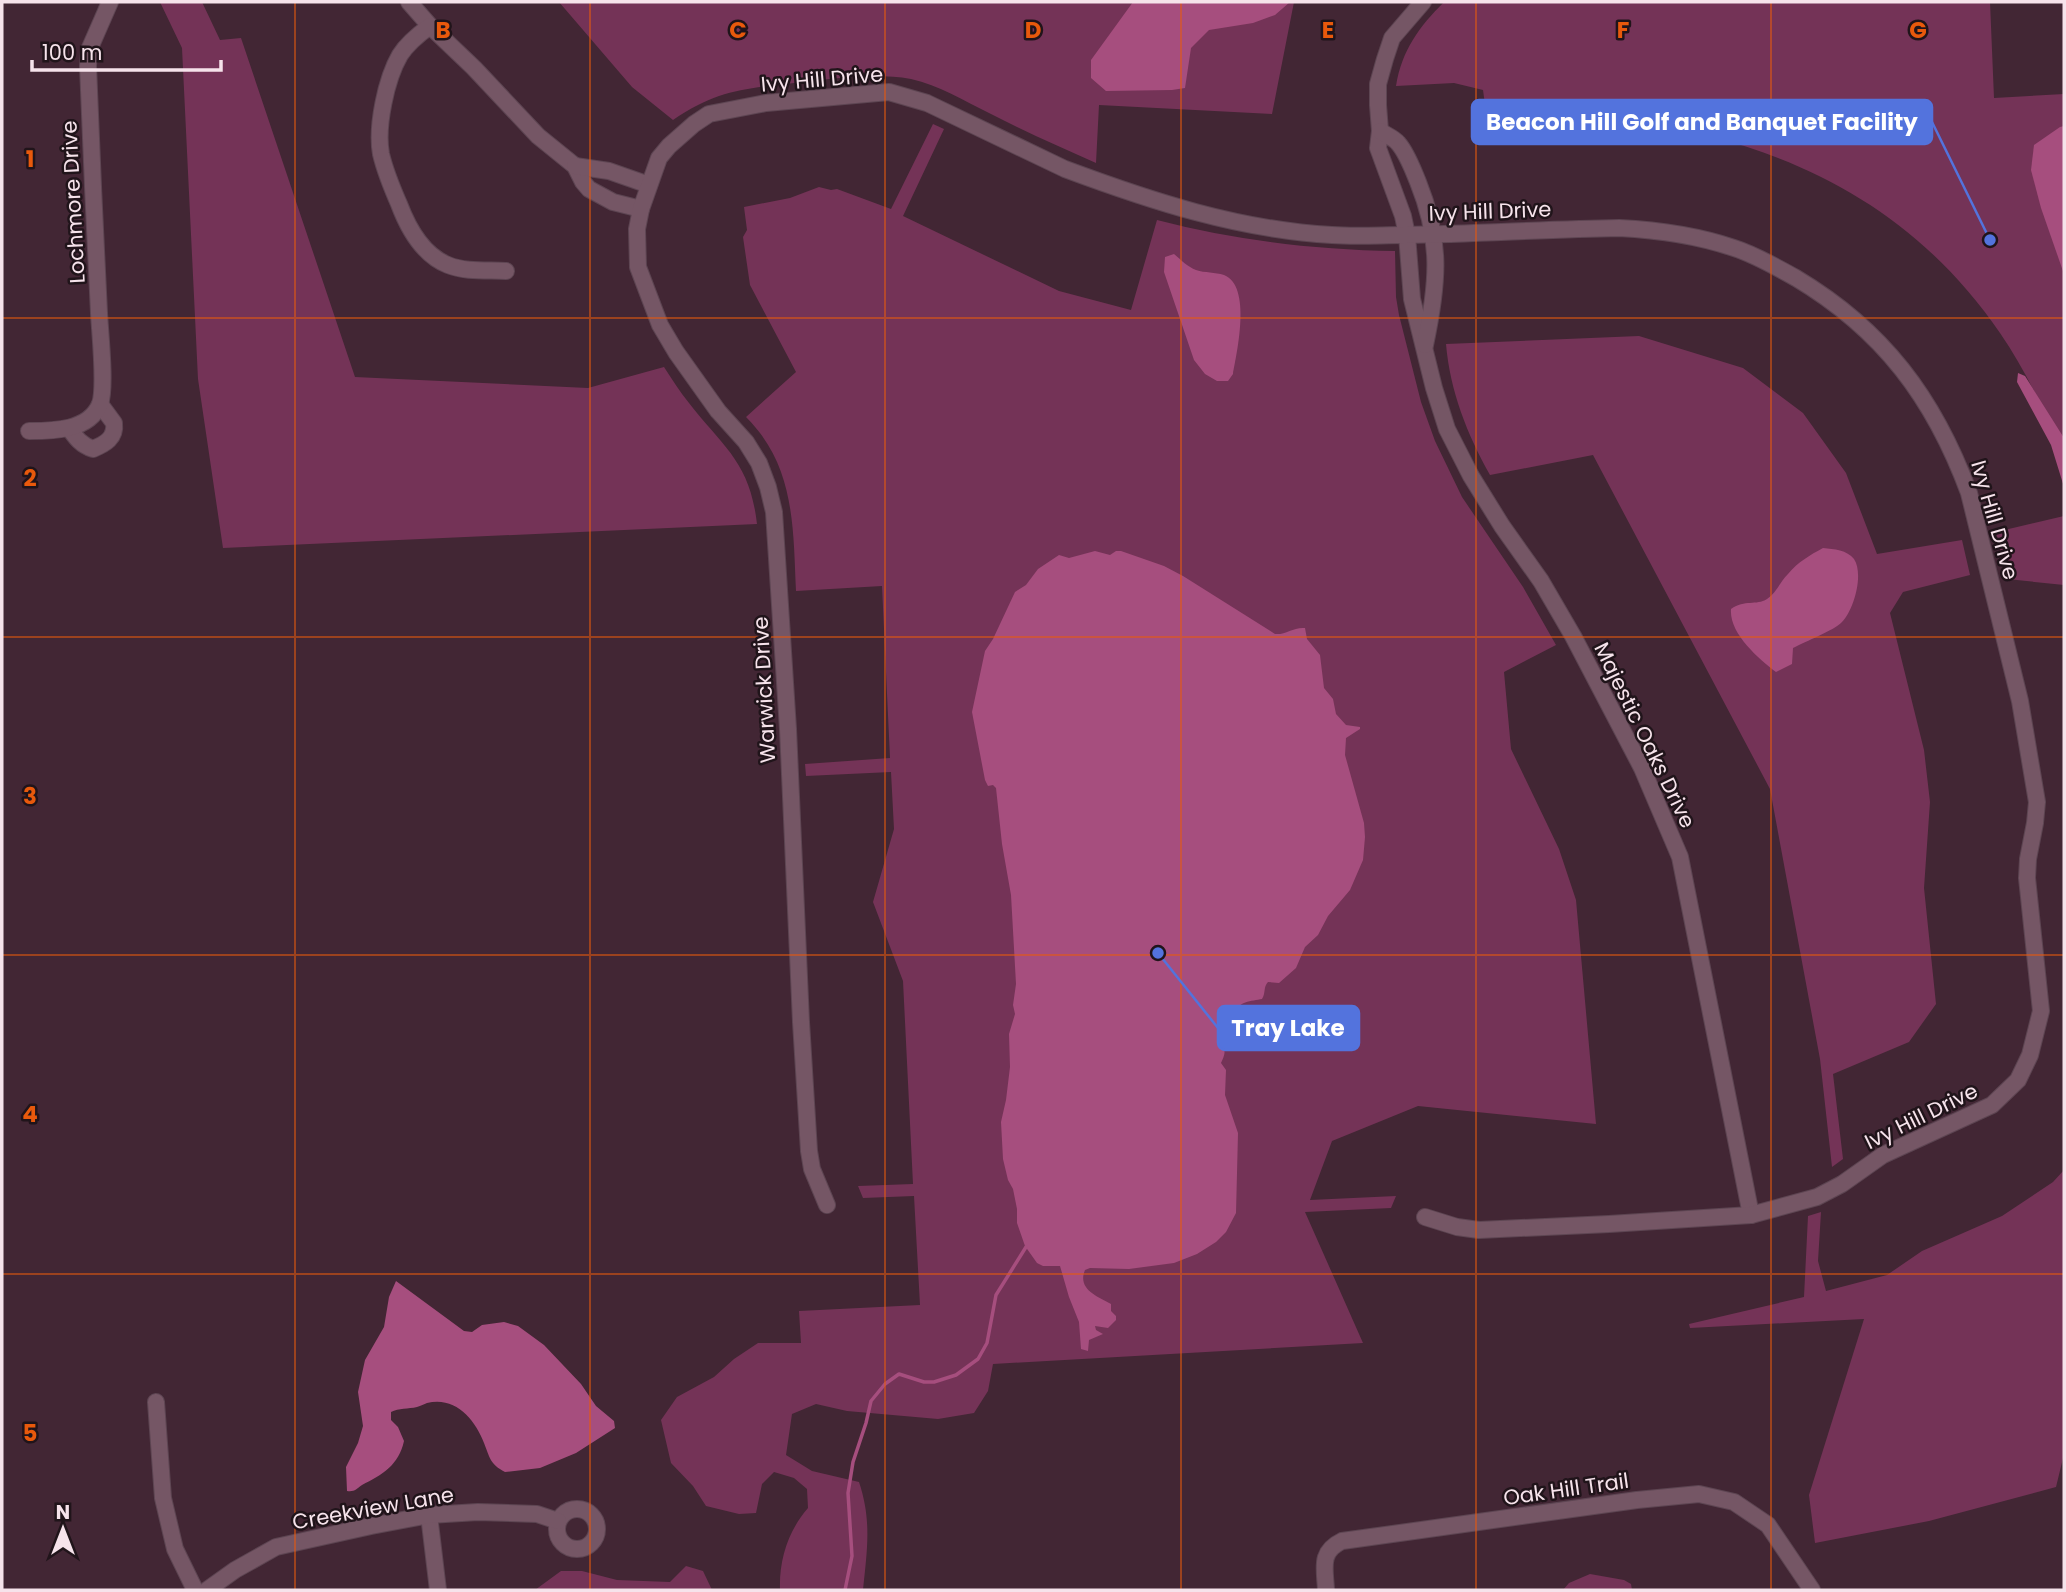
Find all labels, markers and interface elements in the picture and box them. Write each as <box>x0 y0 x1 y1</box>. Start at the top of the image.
text: B <box>435 14 451 46</box>
text: C <box>729 14 747 46</box>
text: D <box>1025 14 1041 46</box>
text: E <box>1322 14 1334 46</box>
text: F <box>1617 14 1629 46</box>
text: G <box>1909 14 1927 46</box>
scale bar <box>32 28 220 72</box>
text: 100 m <box>42 38 102 67</box>
street label: Ivy Hill Drive <box>760 59 884 99</box>
callout: Beacon Hill Golf and Banquet Facility <box>1472 100 1932 144</box>
text: Beacon Hill Golf and Banquet Facility <box>1486 106 1918 138</box>
street label: Lochmore Drive <box>54 120 92 284</box>
text: 1 <box>26 143 34 175</box>
street label: Ivy Hill Drive <box>1428 194 1552 228</box>
street label: Ivy Hill Drive <box>1964 457 2026 583</box>
text: 2 <box>23 462 37 494</box>
street label: Warwick Drive <box>746 616 782 764</box>
street label: Majestic Oaks Drive <box>1587 637 1703 833</box>
text: 3 <box>23 780 37 812</box>
callout: Tray Lake <box>1218 1006 1359 1050</box>
text: Tray Lake <box>1231 1012 1345 1044</box>
street label: Ivy Hill Drive <box>1860 1076 1982 1156</box>
text: 4 <box>22 1098 38 1130</box>
text: 5 <box>23 1417 37 1449</box>
street label: Oak Hill Trail <box>1501 1466 1631 1512</box>
street label: Creekview Lane <box>290 1480 456 1536</box>
north arrow <box>28 1494 98 1564</box>
text: N <box>56 1499 70 1526</box>

